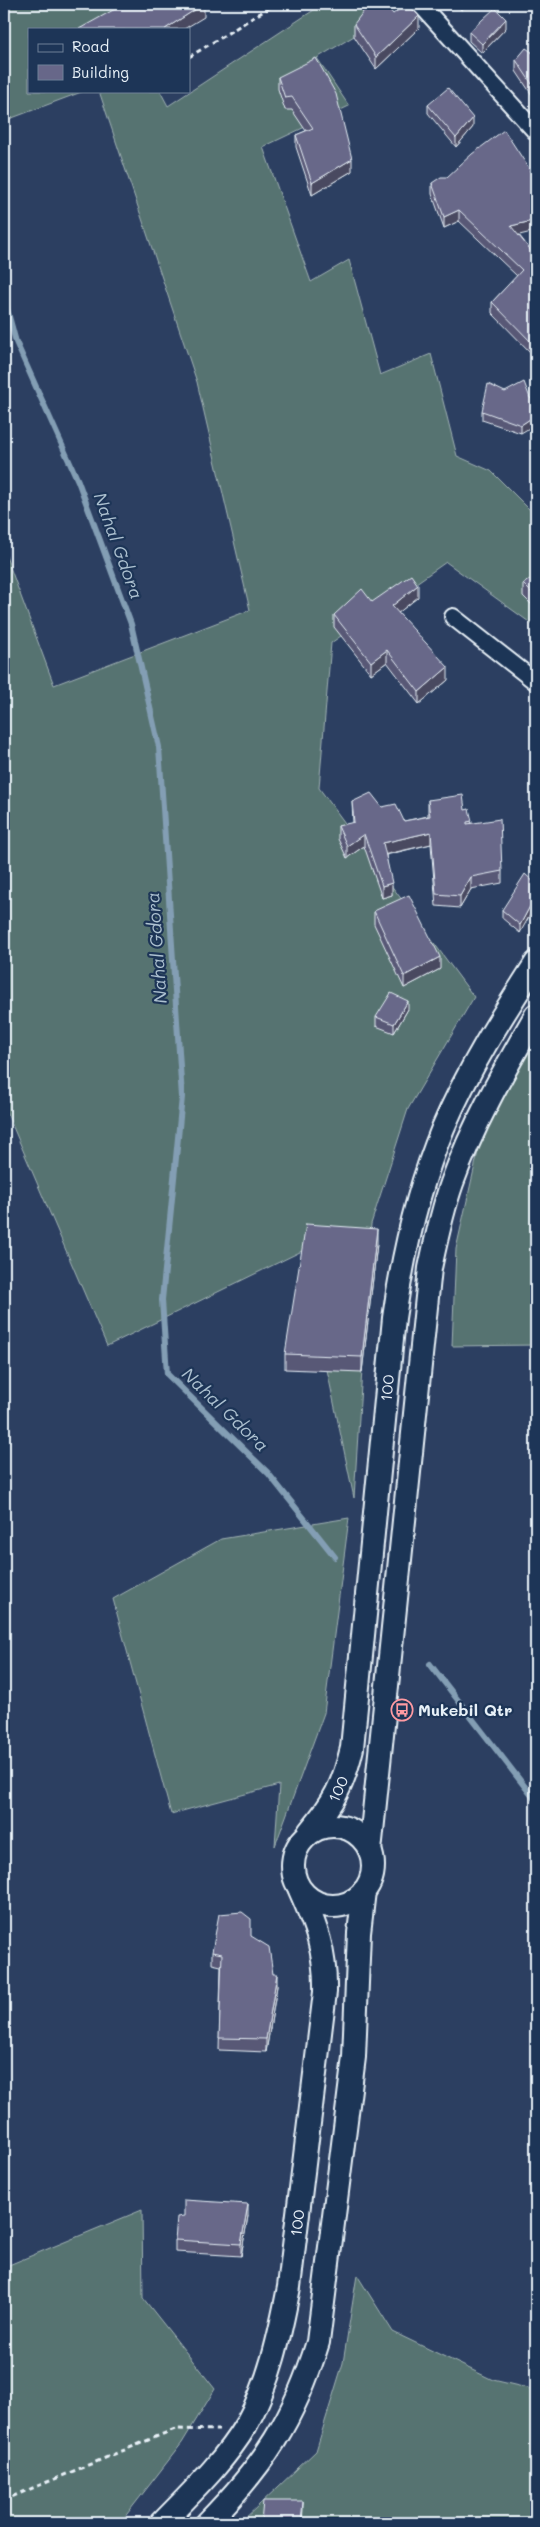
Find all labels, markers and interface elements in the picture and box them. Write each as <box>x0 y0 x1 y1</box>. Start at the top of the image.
legend <box>28 28 190 92</box>
text: Road <box>72 36 109 56</box>
text: Building <box>72 62 129 82</box>
water label: Nahal Gdora <box>89 489 149 602</box>
water label: Nahal Gdora <box>140 891 172 1005</box>
water label: Nahal Gdora <box>177 1362 274 1457</box>
street label: 100 <box>375 1373 398 1402</box>
bus stop icon: Mukebil Qtr <box>390 1698 414 1722</box>
place label: Mukebil Qtr <box>418 1699 512 1720</box>
street label: 100 <box>322 1772 353 1805</box>
street label: 100 <box>284 2208 309 2238</box>

